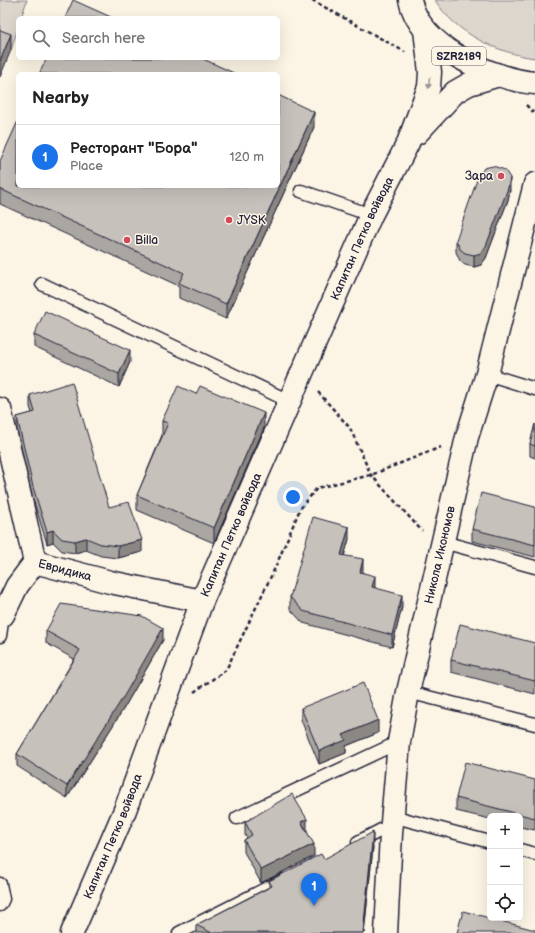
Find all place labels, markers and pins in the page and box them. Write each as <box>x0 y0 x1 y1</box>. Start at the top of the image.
place label: Зара <box>465 169 493 184</box>
marker: Зара <box>496 171 506 181</box>
place label: JYSK <box>237 213 266 228</box>
marker: JYSK <box>224 215 234 225</box>
place label: Billa <box>135 233 158 248</box>
marker: Billa <box>122 235 132 245</box>
pin: 1 <box>301 873 327 906</box>

